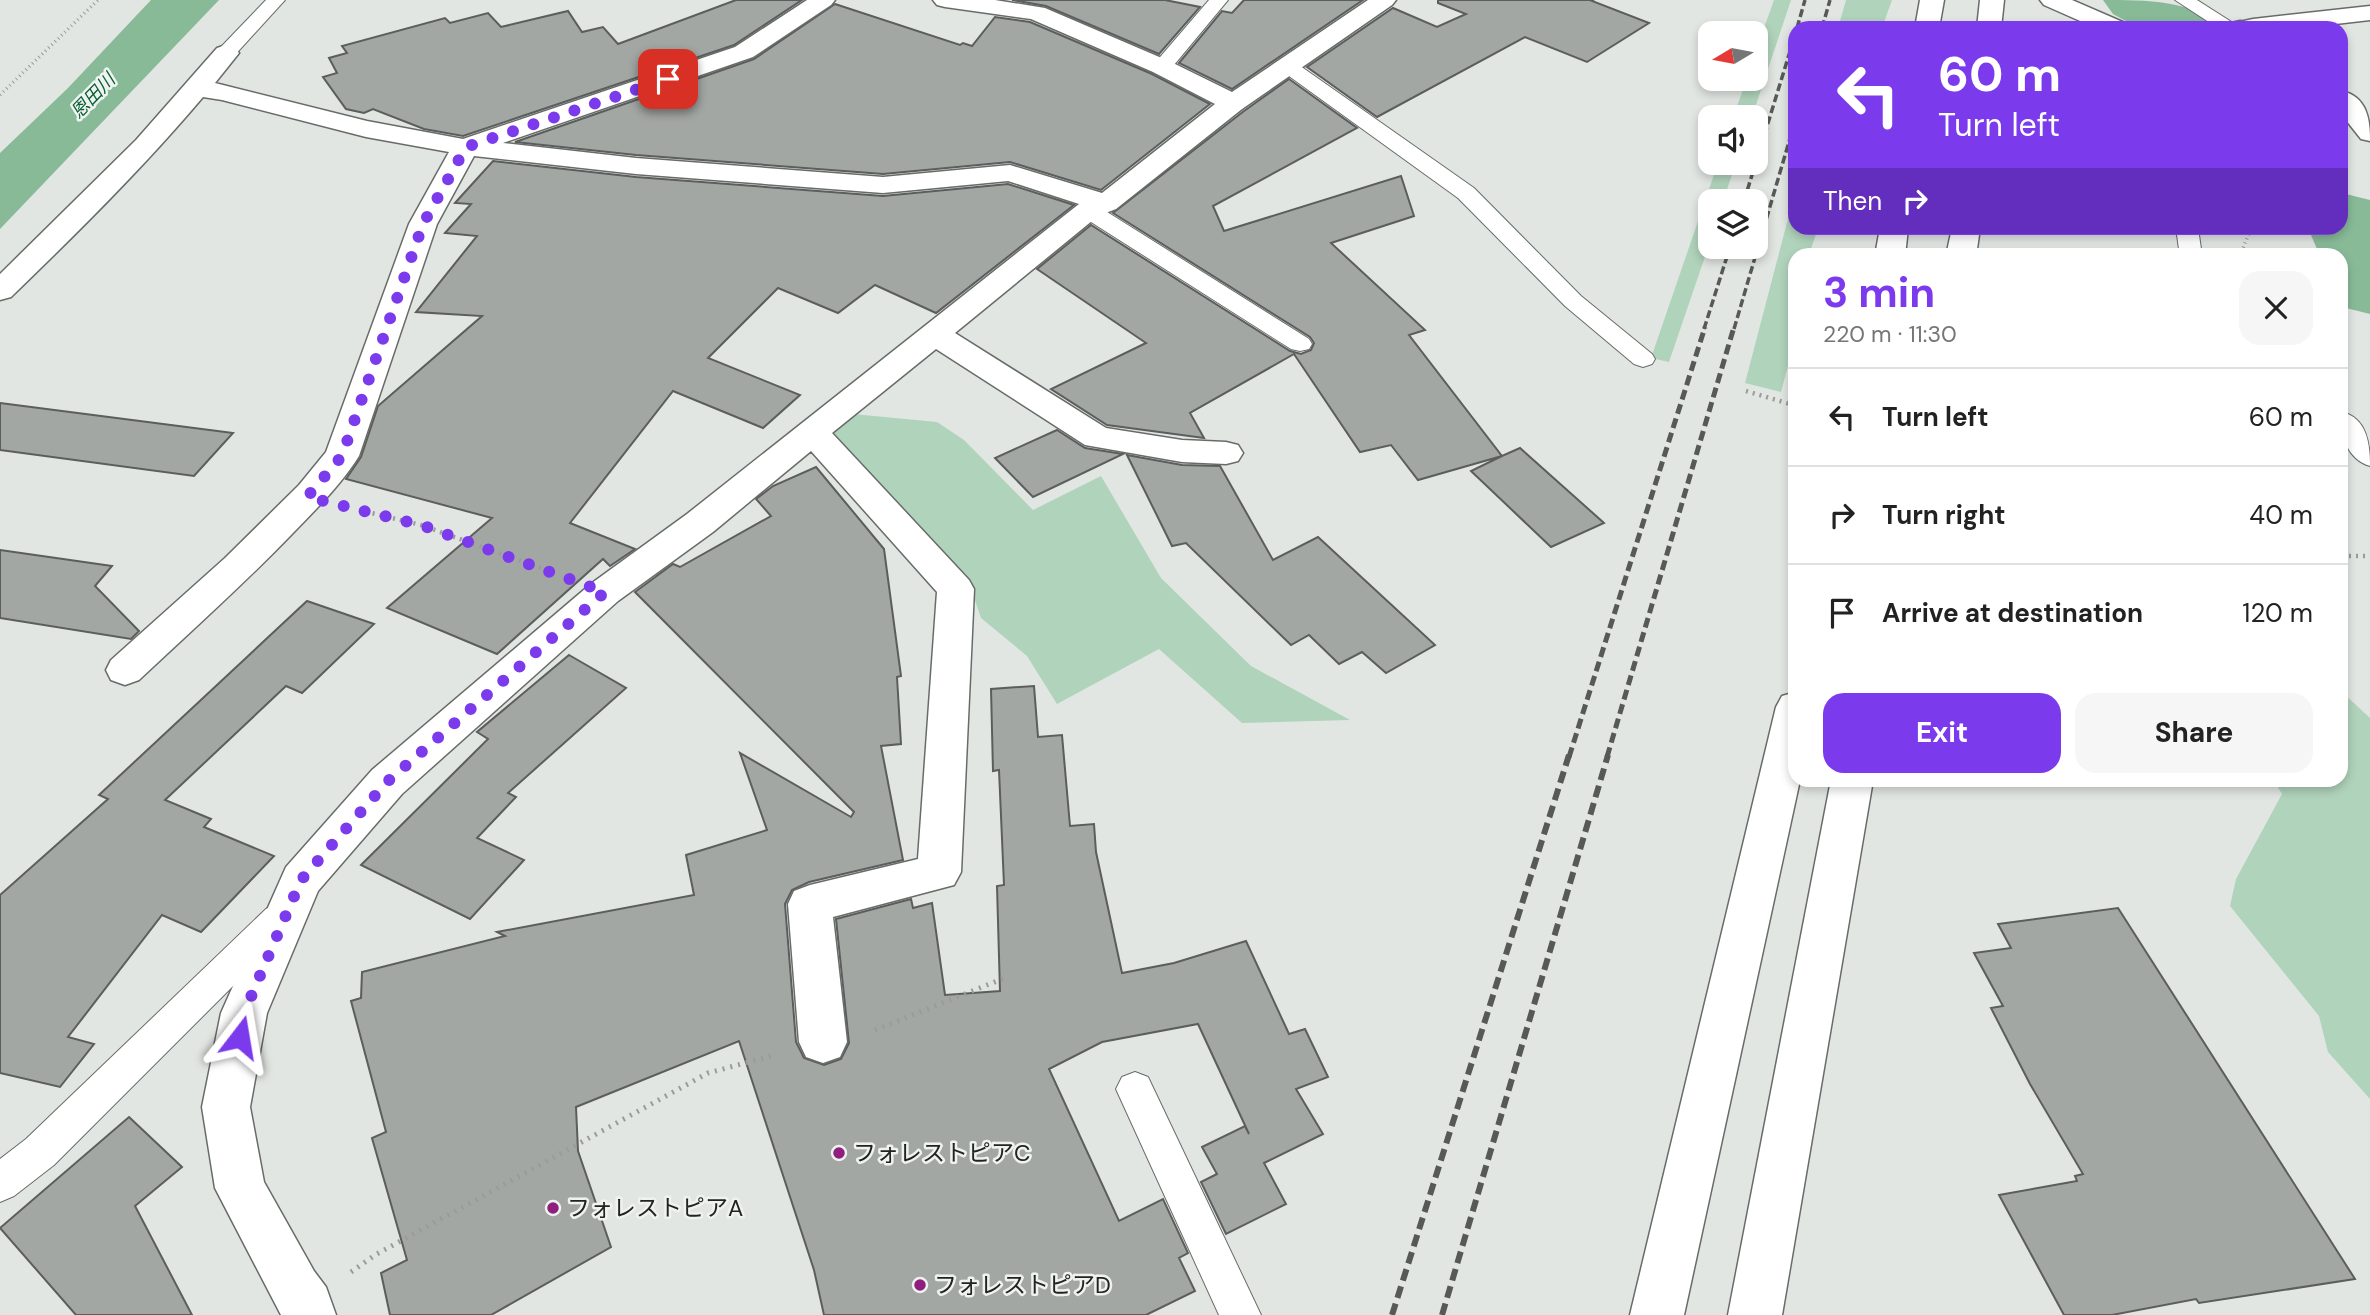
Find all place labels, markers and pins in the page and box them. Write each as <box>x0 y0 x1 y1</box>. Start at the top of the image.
pin <box>638 49 698 109</box>
place label: フォレストピアC <box>853 1138 1031 1168</box>
marker: フォレストピアC <box>831 1145 847 1161</box>
place label: フォレストピアA <box>567 1193 743 1223</box>
marker: フォレストピアA <box>545 1200 561 1216</box>
place label: フォレストピアD <box>934 1270 1111 1300</box>
marker: フォレストピアD <box>912 1277 928 1293</box>

